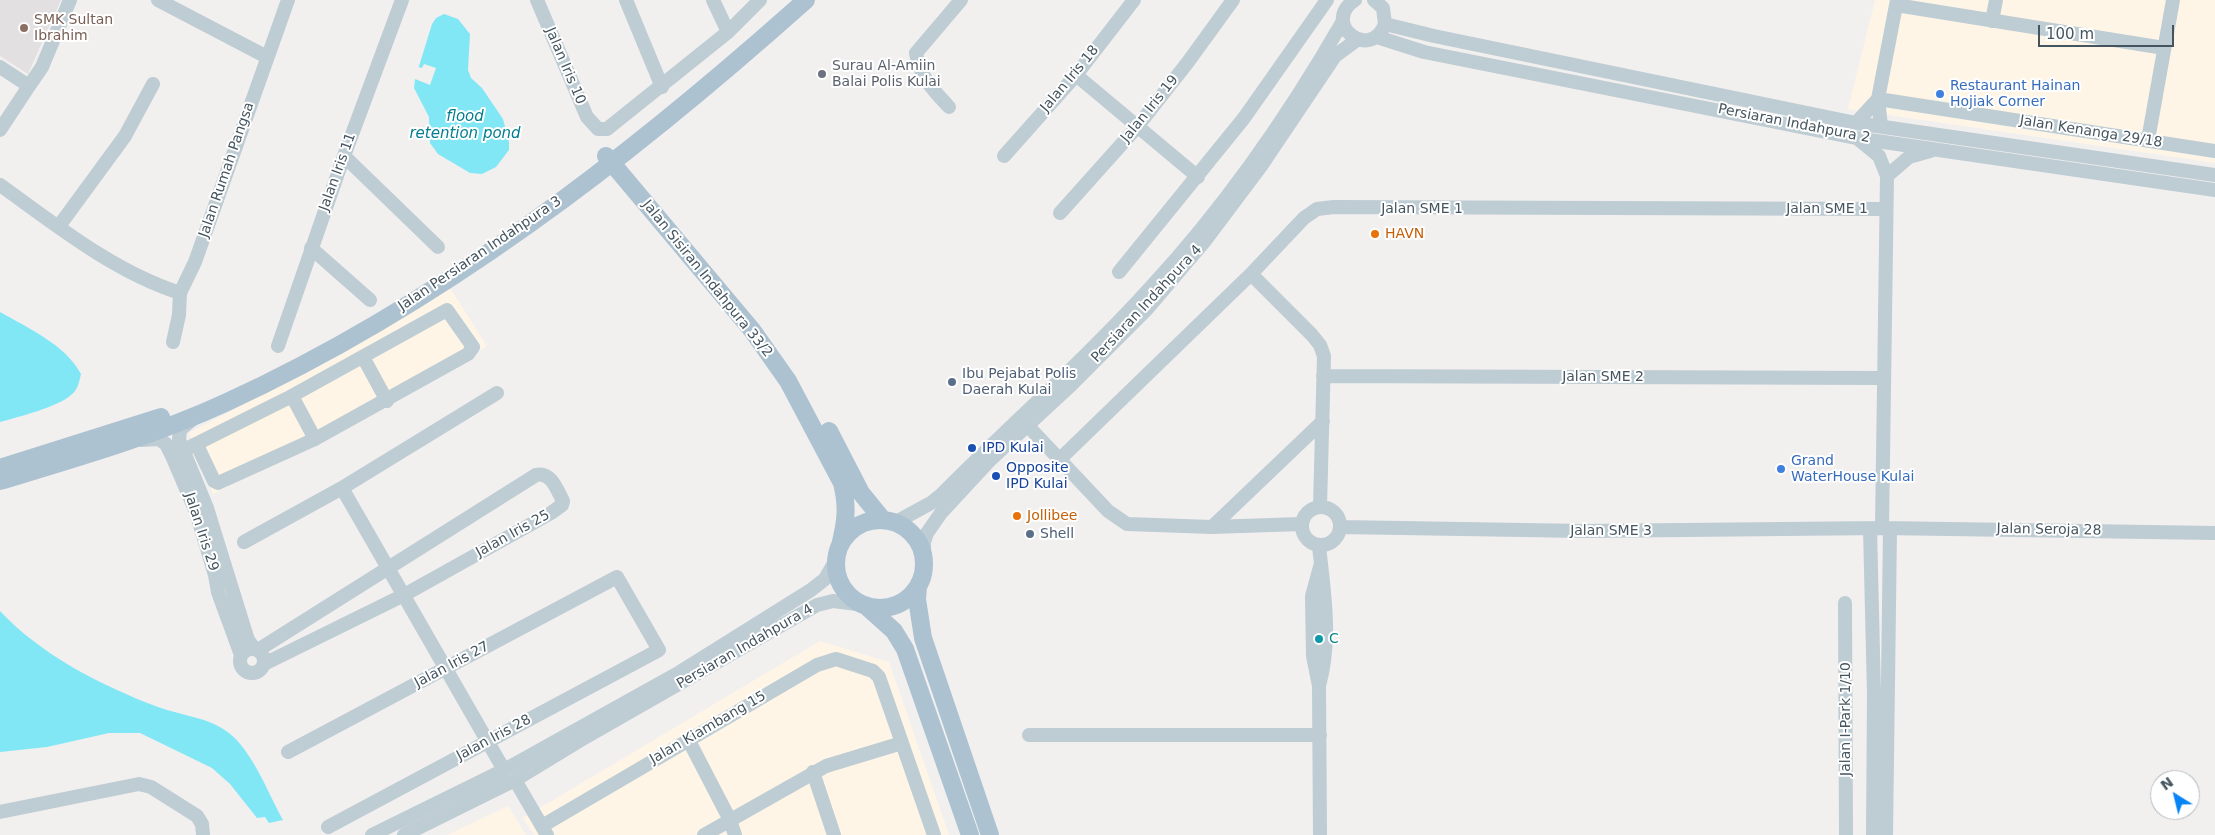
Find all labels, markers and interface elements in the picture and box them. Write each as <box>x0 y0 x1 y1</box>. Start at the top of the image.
place label: SMK Sultan Ibrahim <box>34 12 113 44</box>
scale bar <box>2040 15 2176 47</box>
marker: SMK Sultan Ibrahim <box>18 22 30 34</box>
street label: Jalan Iris 10 <box>541 25 589 107</box>
text: 100 m <box>2046 25 2094 43</box>
street label: Jalan Iris 18 <box>1037 42 1103 116</box>
place label: Surau Al-Amiin Balai Polis Kulai <box>832 58 941 90</box>
marker: Surau Al-Amiin Balai Polis Kulai <box>816 68 828 80</box>
street label: Jalan Iris 19 <box>1118 72 1182 146</box>
place label: Restaurant Hainan Hojiak Corner <box>1950 78 2080 110</box>
marker: Restaurant Hainan Hojiak Corner <box>1934 88 1946 100</box>
street label: Jalan Rumah Pangsa <box>196 100 258 240</box>
street label: Persiaran Indahpura 2 <box>1717 101 1871 147</box>
water label: flood retention pond <box>409 108 521 143</box>
street label: Jalan Kenanga 29/18 <box>2018 112 2164 152</box>
street label: Jalan Iris 11 <box>316 131 360 213</box>
street label: Jalan Persiaran Indahpura 3 <box>395 193 565 315</box>
street label: Jalan Sisiran Indahpura 33/2 <box>638 197 776 361</box>
street label: Jalan SME 1 <box>1381 201 1463 217</box>
street label: Jalan SME 1 <box>1786 201 1868 217</box>
place label: HAVN <box>1385 226 1424 242</box>
marker: HAVN <box>1369 228 1381 240</box>
street label: Persiaran Indahpura 4 <box>1088 242 1206 366</box>
place label: Ibu Pejabat Polis Daerah Kulai <box>962 366 1076 398</box>
street label: Jalan SME 2 <box>1562 369 1644 385</box>
marker: Ibu Pejabat Polis Daerah Kulai <box>946 376 958 388</box>
place label: IPD Kulai <box>982 440 1044 456</box>
marker: IPD Kulai <box>966 442 978 454</box>
place label: Grand WaterHouse Kulai <box>1791 453 1914 486</box>
place label: Opposite IPD Kulai <box>1006 460 1069 492</box>
marker: Grand WaterHouse Kulai <box>1775 463 1787 475</box>
marker: Opposite IPD Kulai <box>990 470 1002 482</box>
street label: Jalan Iris 29 <box>180 490 222 574</box>
street label: Jalan Iris 25 <box>473 507 553 561</box>
place label: Jollibee <box>1027 508 1077 524</box>
marker: Jollibee <box>1011 510 1023 522</box>
street label: Jalan Seroja 28 <box>1996 521 2102 539</box>
street label: Jalan SME 3 <box>1570 523 1652 539</box>
place label: Shell <box>1040 526 1074 542</box>
marker: Shell <box>1024 528 1036 540</box>
street label: Persiaran Indahpura 4 <box>674 601 816 693</box>
place label: C <box>1329 631 1339 647</box>
marker: C <box>1313 633 1325 645</box>
street label: Jalan Iris 27 <box>412 638 492 692</box>
street label: Jalan I-Park 1/10 <box>1838 662 1854 776</box>
street label: Jalan Kiambang 15 <box>647 688 769 768</box>
street label: Jalan Iris 28 <box>454 711 534 765</box>
north arrow <box>2150 770 2200 820</box>
text: N <box>2157 774 2176 794</box>

